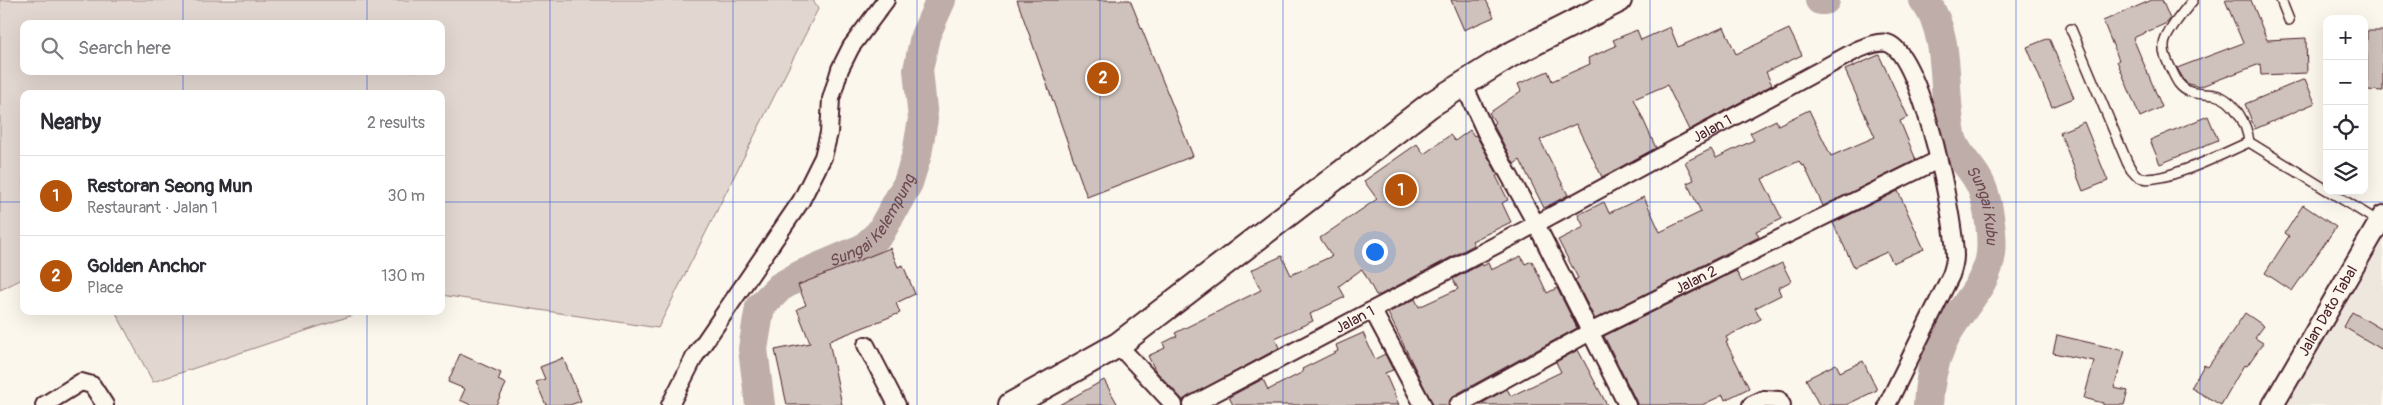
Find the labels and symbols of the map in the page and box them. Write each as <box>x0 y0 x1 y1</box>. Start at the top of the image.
pin: 2 <box>1087 59 1119 97</box>
street label: Jalan 1 <box>1689 110 1735 147</box>
water label: Sungai Kubu <box>1961 161 2002 246</box>
water label: Sungai Kelempung <box>826 171 920 272</box>
pin: 1 <box>1385 171 1417 209</box>
your location <box>1362 239 1388 265</box>
street label: Jalan 2 <box>1672 261 1720 298</box>
street label: Jalan Dato Tabal <box>2294 262 2362 360</box>
street label: Jalan 1 <box>1332 301 1378 337</box>

